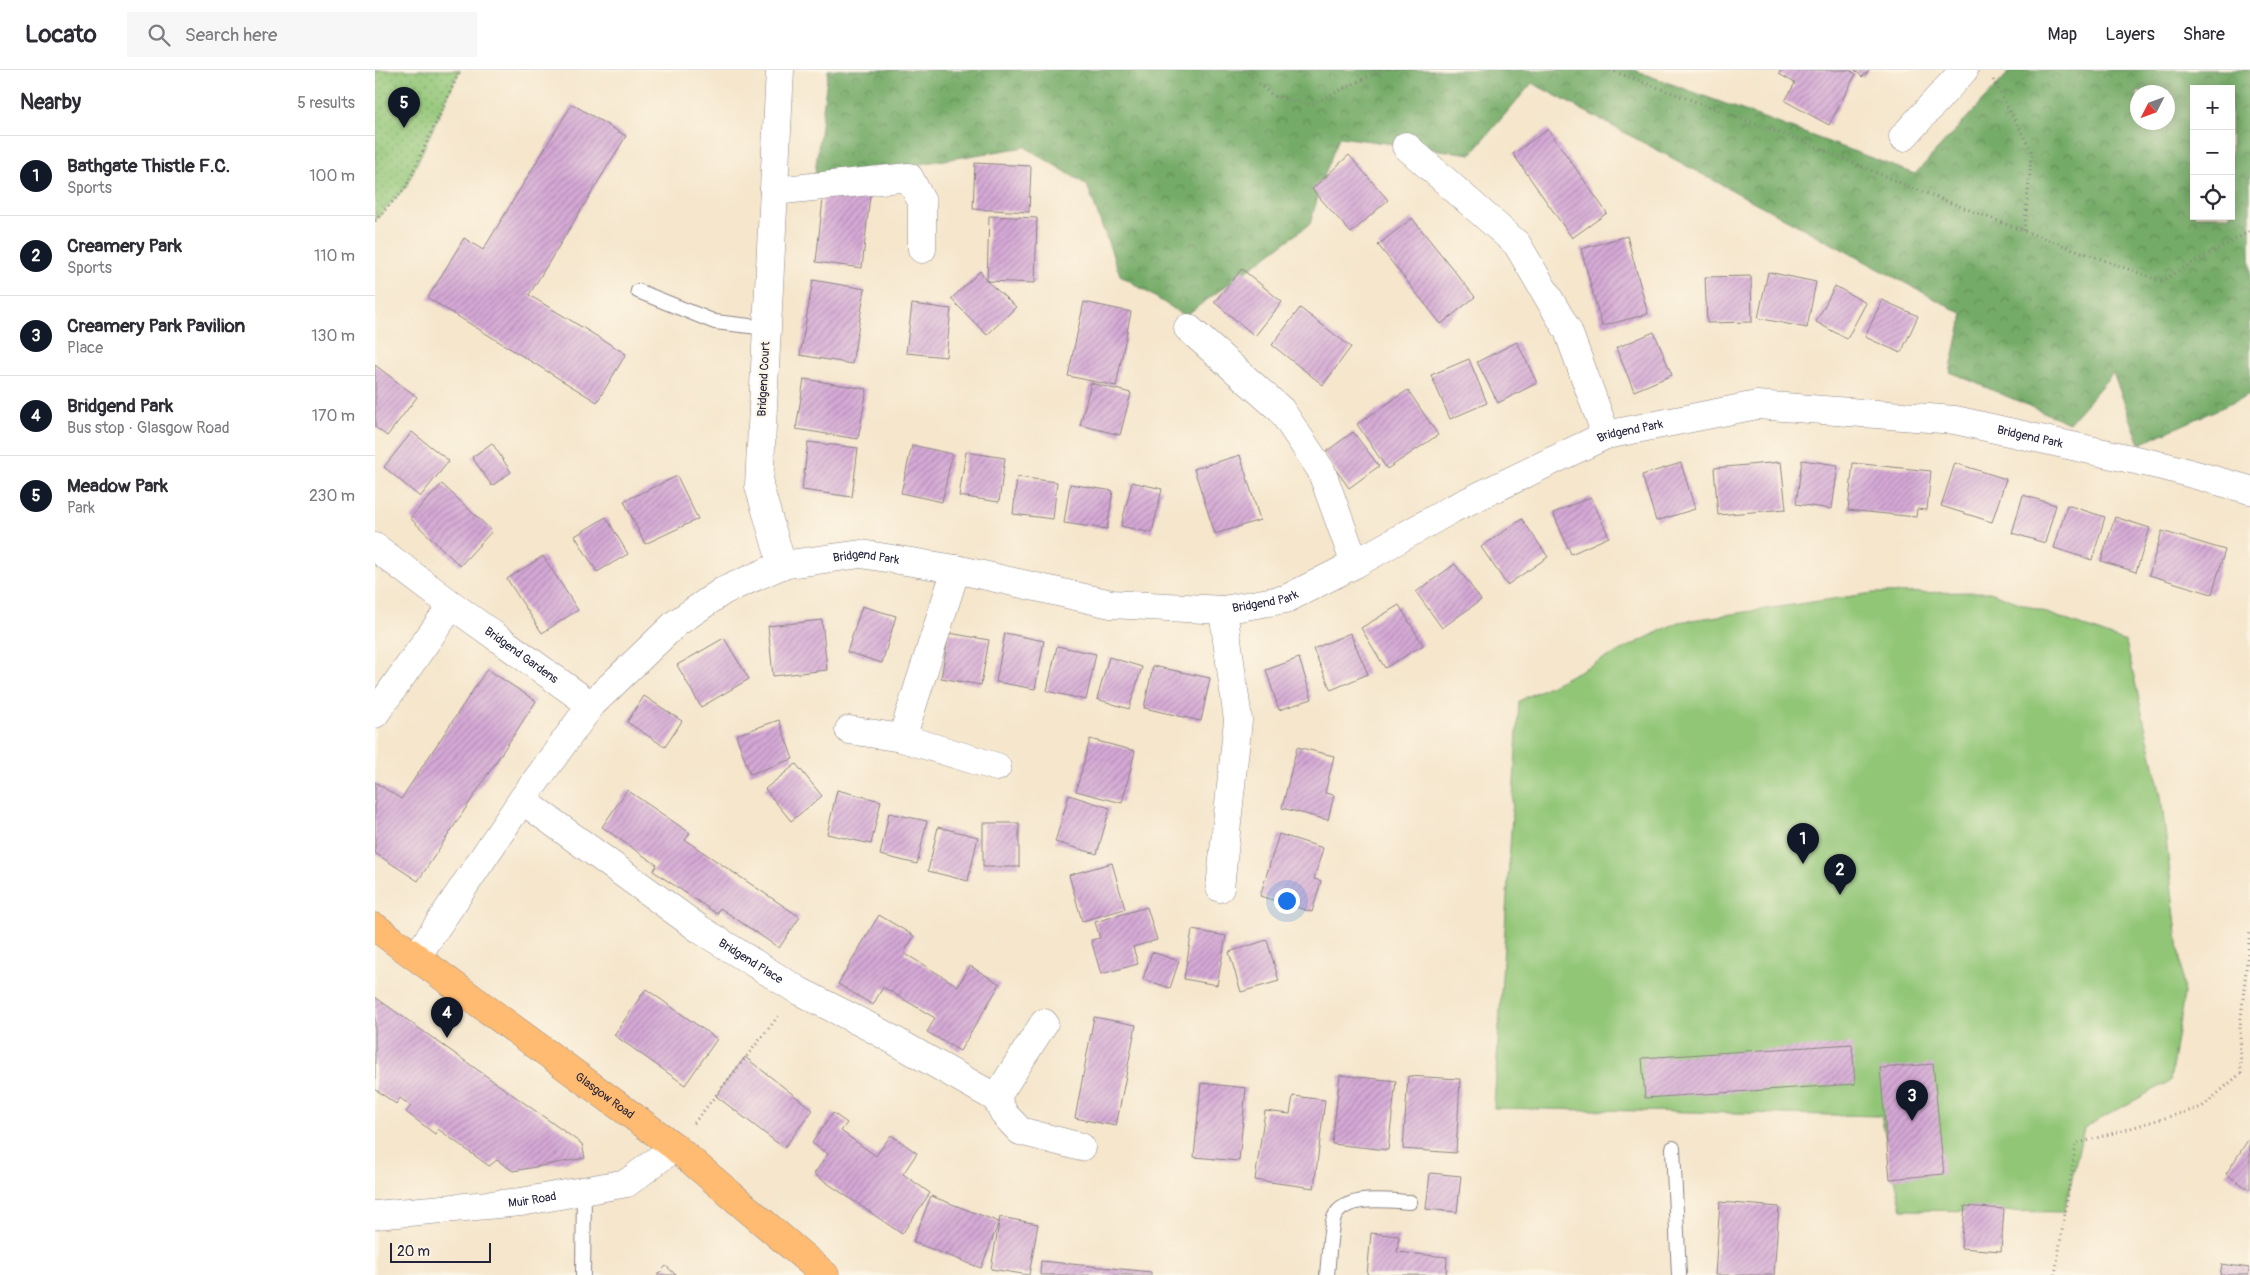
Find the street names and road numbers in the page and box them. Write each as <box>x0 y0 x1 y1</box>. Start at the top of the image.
street label: Bridgend Court <box>755 341 773 417</box>
street label: Bridgend Park <box>1595 416 1664 446</box>
street label: Bridgend Park <box>1996 422 2064 451</box>
street label: Bridgend Park <box>832 546 901 567</box>
street label: Bridgend Park <box>1231 587 1301 616</box>
street label: Bridgend Gardens <box>482 623 562 687</box>
street label: Bridgend Place <box>716 935 786 987</box>
street label: Glasgow Road <box>572 1069 637 1122</box>
street label: Muir Road <box>507 1188 558 1211</box>

